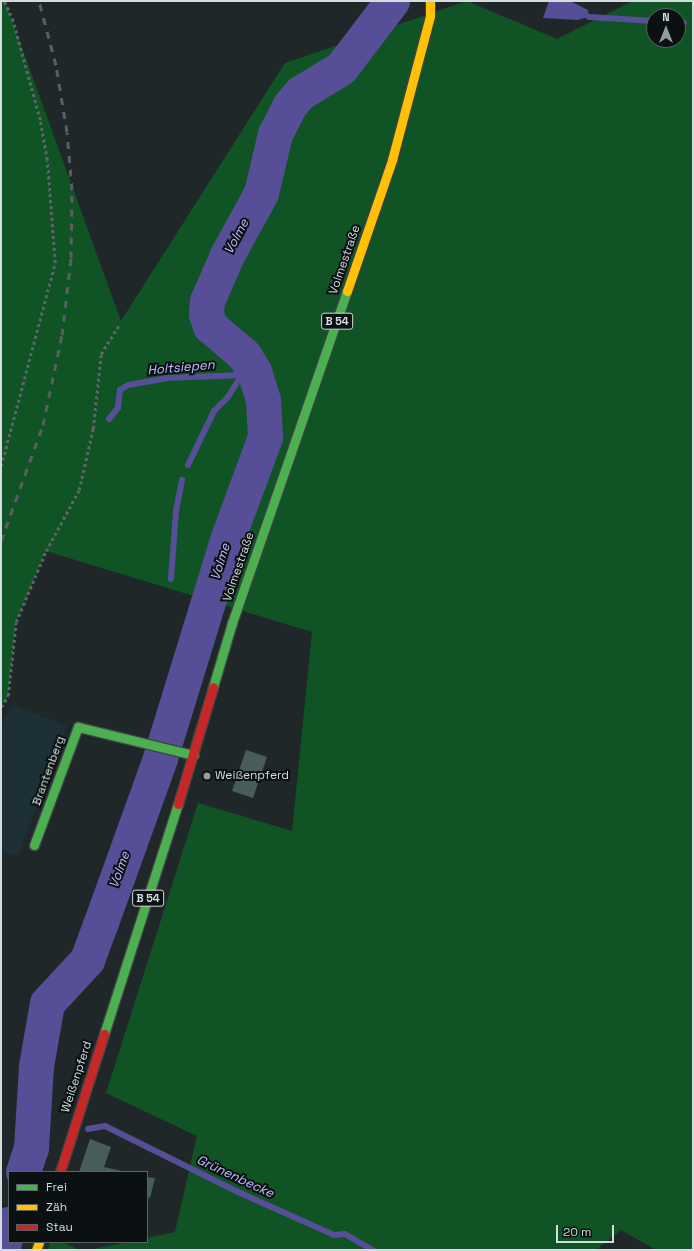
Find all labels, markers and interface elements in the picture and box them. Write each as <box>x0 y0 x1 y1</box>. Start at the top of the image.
north arrow <box>646 8 686 48</box>
text: N <box>662 10 670 24</box>
water label: Volme <box>221 217 253 257</box>
street label: Volmestraße <box>326 223 364 297</box>
road number: B 54 <box>321 312 353 330</box>
water label: Holtsiepen <box>147 357 215 379</box>
street label: Volmestraße <box>220 530 258 604</box>
water label: Volme <box>208 542 234 582</box>
street label: Brantenberg <box>30 734 68 808</box>
place label: Weißenpferd <box>215 769 289 783</box>
marker: Weißenpferd <box>202 771 212 781</box>
water label: Volme <box>106 850 134 890</box>
road number: B 54 <box>132 889 164 907</box>
street label: Weißenpferd <box>59 1040 95 1114</box>
water label: Grünenbecke <box>194 1152 276 1202</box>
legend <box>8 1171 148 1243</box>
text: Frei <box>46 1179 67 1195</box>
text: Zäh <box>46 1199 67 1215</box>
scale bar <box>558 1217 616 1243</box>
text: Stau <box>46 1219 73 1235</box>
text: 20 m <box>563 1224 591 1240</box>

